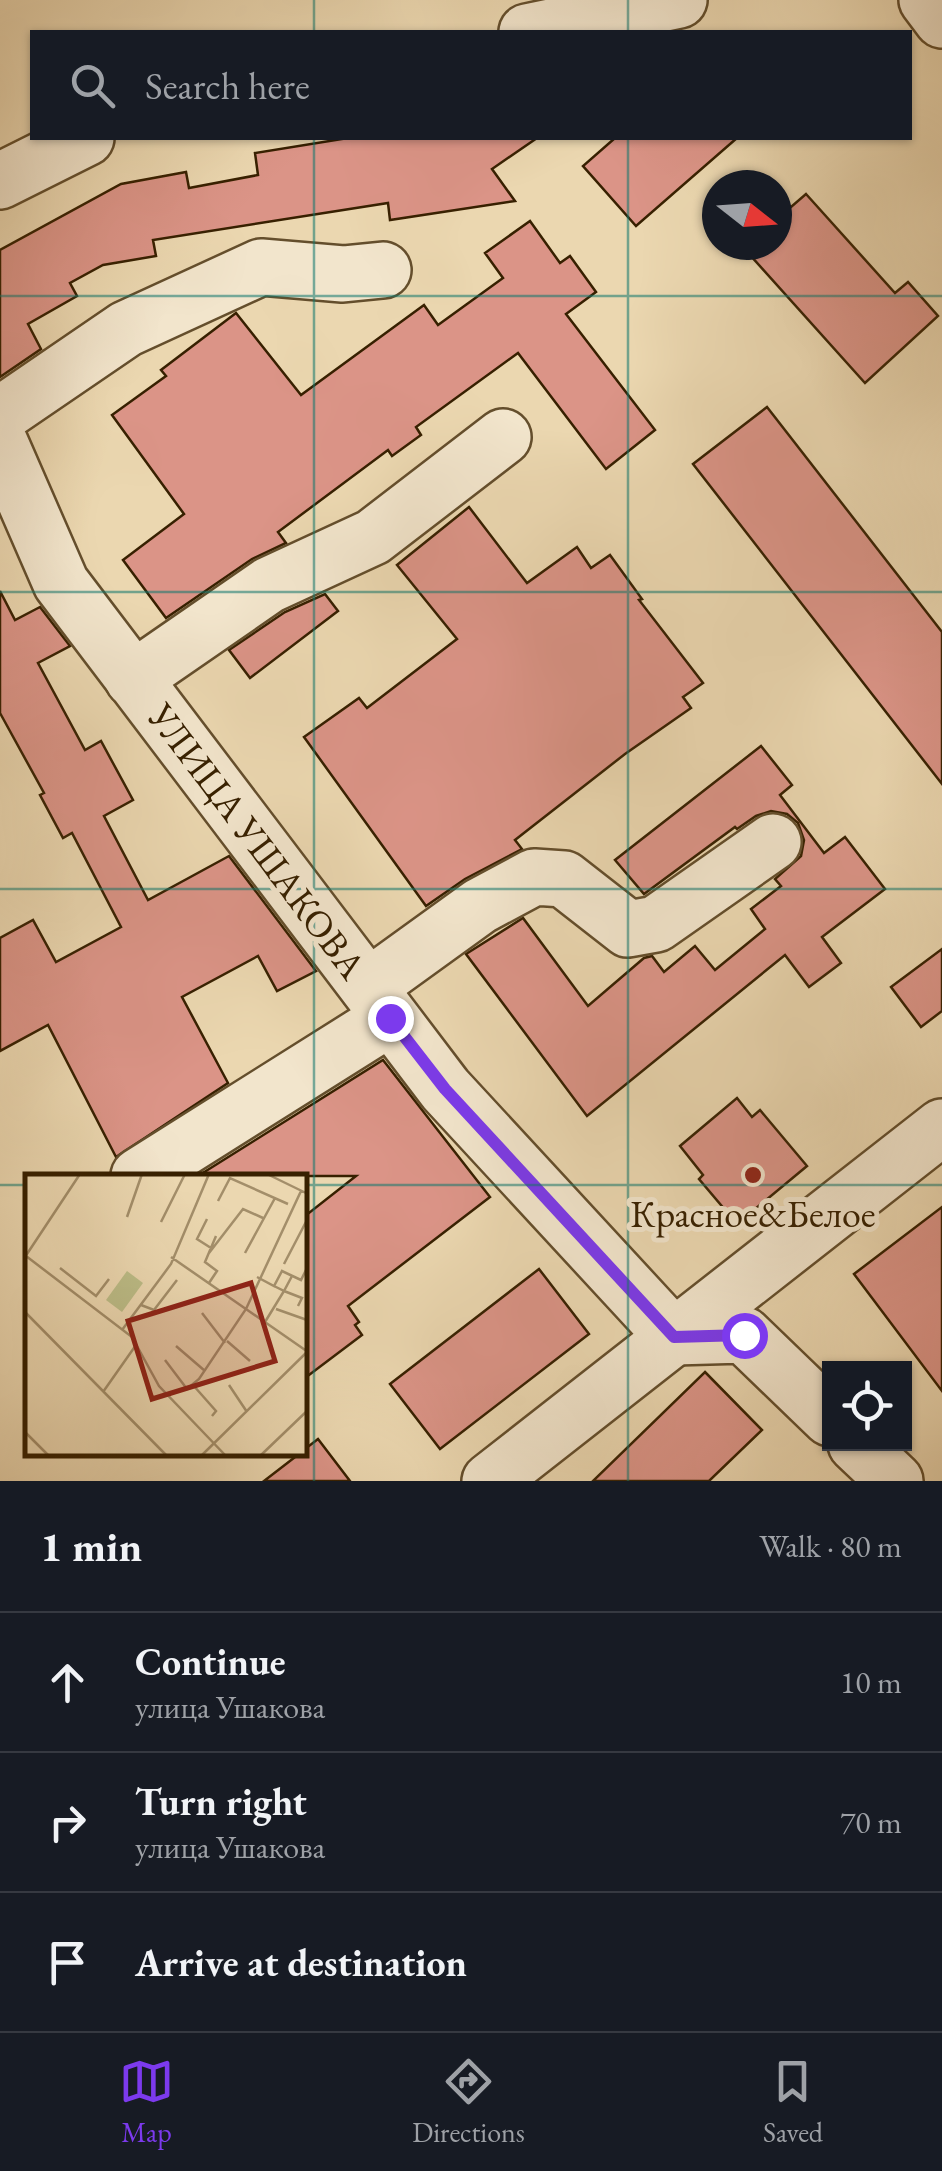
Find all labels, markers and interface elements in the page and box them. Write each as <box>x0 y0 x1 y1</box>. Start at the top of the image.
search box <box>30 30 912 140</box>
icon: search <box>65 58 120 113</box>
text: Search here <box>145 61 310 110</box>
north arrow <box>702 170 792 260</box>
street label: УЛИЦА УШАКОВА <box>137 692 378 989</box>
route end <box>368 996 414 1042</box>
marker: Красное&Белое <box>742 1164 764 1186</box>
inset map <box>25 1174 308 1456</box>
place label: Красное&Белое <box>630 1189 876 1238</box>
route start <box>722 1313 768 1359</box>
map controls <box>822 1361 912 1451</box>
button: locate <box>822 1361 912 1451</box>
text: 1 min <box>40 1519 142 1574</box>
text: Walk · 80 m <box>759 1525 902 1567</box>
text: Continue <box>135 1637 286 1686</box>
icon: ahead <box>40 1655 95 1710</box>
text: 10 m <box>840 1661 902 1703</box>
text: улица Ушакова <box>135 1686 325 1728</box>
text: Turn right <box>135 1777 307 1826</box>
icon: right <box>40 1795 95 1850</box>
text: 70 m <box>840 1801 902 1843</box>
text: улица Ушакова <box>135 1826 325 1868</box>
icon: arrive <box>40 1935 95 1990</box>
text: Arrive at destination <box>135 1938 467 1987</box>
tab: Map <box>119 2054 174 2150</box>
tab: Directions <box>412 2054 525 2150</box>
tab: Saved <box>763 2054 823 2150</box>

